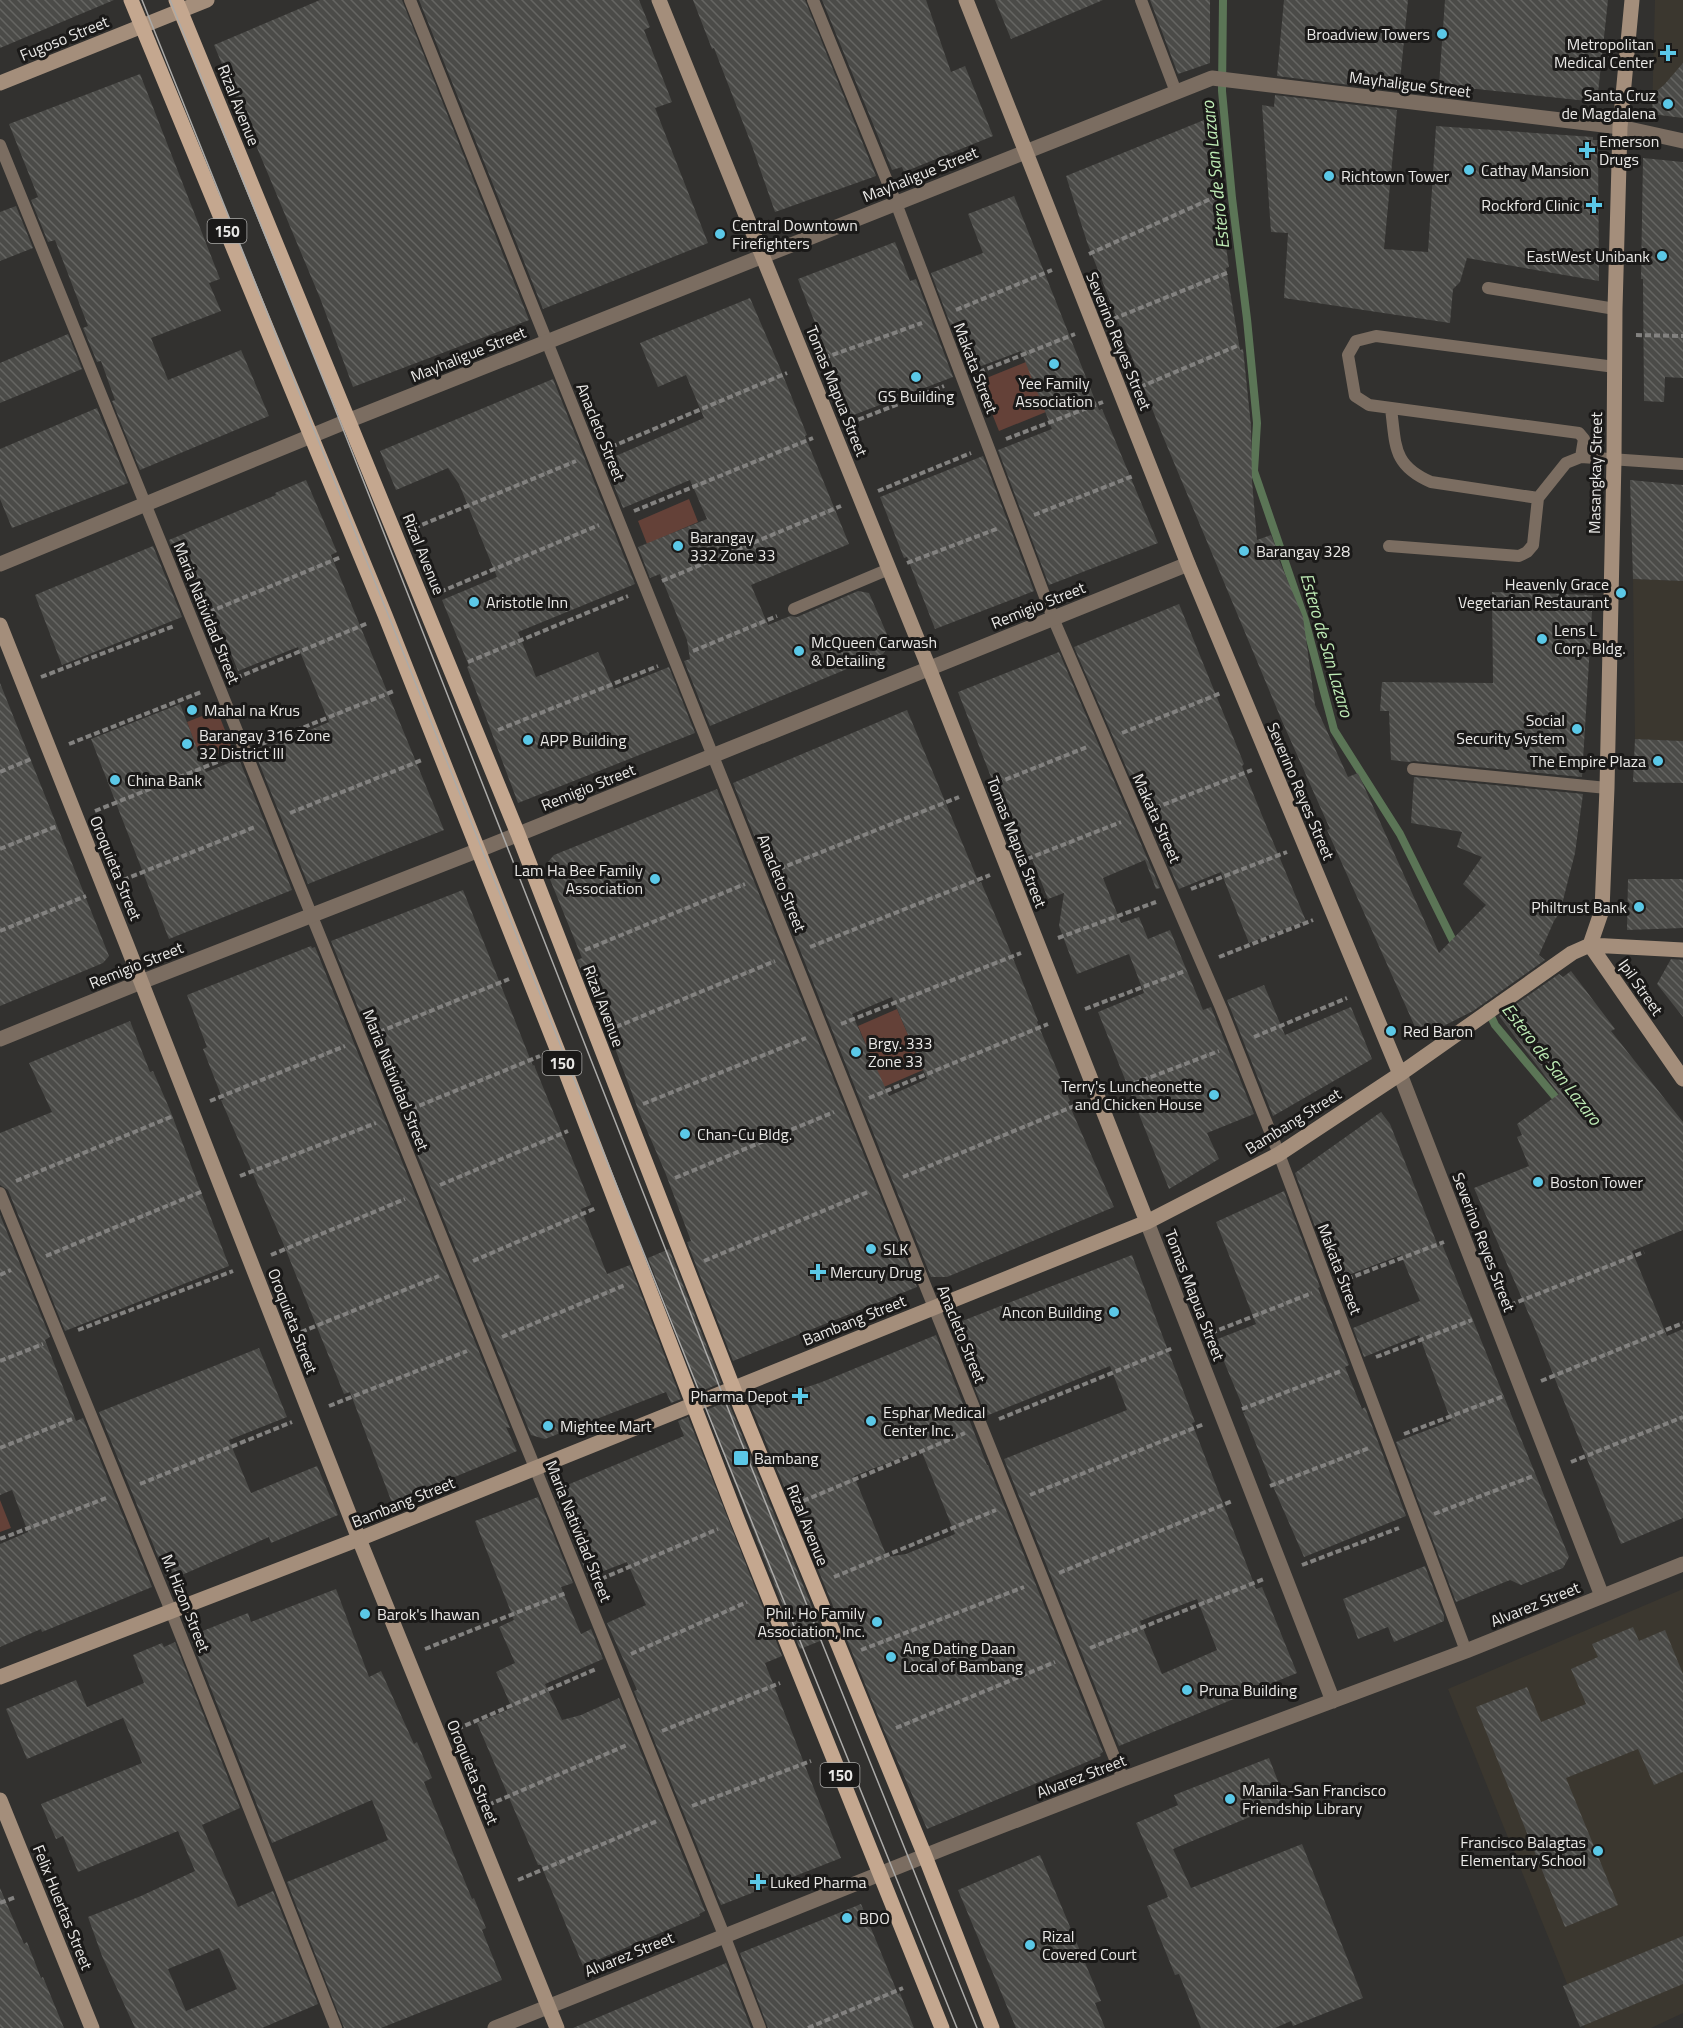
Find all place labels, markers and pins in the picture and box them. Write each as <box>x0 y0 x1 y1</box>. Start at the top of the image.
place label: Broadview Towers <box>1306 22 1430 46</box>
marker: Broadview Towers <box>1435 27 1449 41</box>
place label: Metropolitan Medical Center <box>1554 32 1654 74</box>
marker: Metropolitan Medical Center <box>1659 44 1677 62</box>
place label: Santa Cruz de Magdalena <box>1561 83 1656 125</box>
marker: Santa Cruz de Magdalena <box>1661 97 1675 111</box>
place label: Emerson Drugs <box>1599 129 1659 171</box>
marker: Emerson Drugs <box>1580 143 1594 157</box>
place label: Cathay Mansion <box>1481 158 1589 182</box>
marker: Cathay Mansion <box>1462 163 1476 177</box>
place label: Richtown Tower <box>1341 164 1450 188</box>
marker: Richtown Tower <box>1322 169 1336 183</box>
place label: Rockford Clinic <box>1481 193 1580 217</box>
marker: Rockford Clinic <box>1585 196 1603 214</box>
place label: Central Downtown Firefighters <box>732 213 858 255</box>
marker: Central Downtown Firefighters <box>713 227 727 241</box>
place label: EastWest Unibank <box>1526 244 1650 268</box>
marker: EastWest Unibank <box>1655 249 1669 263</box>
marker: Yee Family Association <box>1047 357 1061 371</box>
marker: GS Building <box>909 370 923 384</box>
place label: Yee Family Association <box>1015 371 1093 413</box>
place label: GS Building <box>878 384 954 408</box>
place label: Barangay 332 Zone 33 <box>690 525 775 567</box>
marker: Barangay 332 Zone 33 <box>671 539 685 553</box>
place label: Barangay 328 <box>1256 539 1350 563</box>
marker: Barangay 328 <box>1237 544 1251 558</box>
place label: Heavenly Grace Vegetarian Restaurant <box>1458 572 1609 614</box>
marker: Heavenly Grace Vegetarian Restaurant <box>1614 586 1628 600</box>
place label: Aristotle Inn <box>486 590 568 614</box>
marker: Aristotle Inn <box>467 595 481 609</box>
place label: Lens L Corp. Bldg. <box>1554 618 1626 660</box>
place label: McQueen Carwash & Detailing <box>811 630 937 672</box>
marker: Lens L Corp. Bldg. <box>1535 632 1549 646</box>
marker: McQueen Carwash & Detailing <box>792 644 806 658</box>
place label: Mahal na Krus <box>204 698 300 722</box>
marker: Mahal na Krus <box>185 703 199 717</box>
place label: Social Security System <box>1456 708 1565 750</box>
marker: Social Security System <box>1570 722 1584 736</box>
place label: Barangay 316 Zone 32 District III <box>199 723 330 765</box>
place label: APP Building <box>540 728 626 752</box>
marker: APP Building <box>521 733 535 747</box>
marker: Barangay 316 Zone 32 District III <box>180 737 194 751</box>
place label: The Empire Plaza <box>1530 749 1646 773</box>
marker: The Empire Plaza <box>1651 754 1665 768</box>
place label: China Bank <box>127 768 202 792</box>
marker: China Bank <box>108 773 122 787</box>
place label: Lam Ha Bee Family Association <box>514 858 643 900</box>
marker: Lam Ha Bee Family Association <box>648 872 662 886</box>
place label: Philtrust Bank <box>1531 895 1627 919</box>
marker: Philtrust Bank <box>1632 900 1646 914</box>
place label: Red Baron <box>1403 1019 1473 1043</box>
marker: Red Baron <box>1384 1024 1398 1038</box>
place label: Brgy. 333 Zone 33 <box>868 1031 933 1073</box>
marker: Brgy. 333 Zone 33 <box>849 1045 863 1059</box>
place label: Terry's Luncheonette and Chicken House <box>1061 1074 1202 1116</box>
marker: Terry's Luncheonette and Chicken House <box>1207 1088 1221 1102</box>
place label: Chan-Cu Bldg. <box>697 1122 792 1146</box>
marker: Chan-Cu Bldg. <box>678 1127 692 1141</box>
place label: Boston Tower <box>1550 1170 1643 1194</box>
marker: Boston Tower <box>1531 1175 1545 1189</box>
place label: SLK <box>883 1237 908 1261</box>
marker: SLK <box>864 1242 878 1256</box>
place label: Mercury Drug <box>830 1260 922 1284</box>
marker: Mercury Drug <box>811 1265 825 1279</box>
place label: Ancon Building <box>1002 1300 1102 1324</box>
marker: Ancon Building <box>1107 1305 1121 1319</box>
place label: Pharma Depot <box>691 1384 788 1408</box>
marker: Pharma Depot <box>793 1389 807 1403</box>
place label: Esphar Medical Center Inc. <box>883 1400 985 1442</box>
place label: Mightee Mart <box>560 1414 652 1438</box>
marker: Esphar Medical Center Inc. <box>864 1414 878 1428</box>
marker: Mightee Mart <box>541 1419 555 1433</box>
place label: Bambang <box>754 1446 819 1470</box>
marker: Bambang <box>732 1449 750 1467</box>
place label: Phil. Ho Family Association, Inc. <box>757 1601 865 1643</box>
place label: Barok's Ihawan <box>377 1602 480 1626</box>
marker: Barok's Ihawan <box>358 1607 372 1621</box>
marker: Phil. Ho Family Association, Inc. <box>870 1615 884 1629</box>
place label: Ang Dating Daan Local of Bambang <box>903 1636 1023 1678</box>
marker: Ang Dating Daan Local of Bambang <box>884 1650 898 1664</box>
place label: Pruna Building <box>1199 1678 1297 1702</box>
marker: Pruna Building <box>1180 1683 1194 1697</box>
place label: Manila-San Francisco Friendship Library <box>1242 1778 1386 1820</box>
marker: Manila-San Francisco Friendship Library <box>1223 1792 1237 1806</box>
place label: Francisco Balagtas Elementary School <box>1460 1830 1586 1872</box>
marker: Francisco Balagtas Elementary School <box>1591 1844 1605 1858</box>
place label: Luked Pharma <box>770 1870 867 1894</box>
marker: Luked Pharma <box>751 1875 765 1889</box>
place label: BDO <box>859 1906 890 1930</box>
marker: BDO <box>840 1911 854 1925</box>
place label: Rizal Covered Court <box>1042 1924 1137 1966</box>
marker: Rizal Covered Court <box>1023 1938 1037 1952</box>

